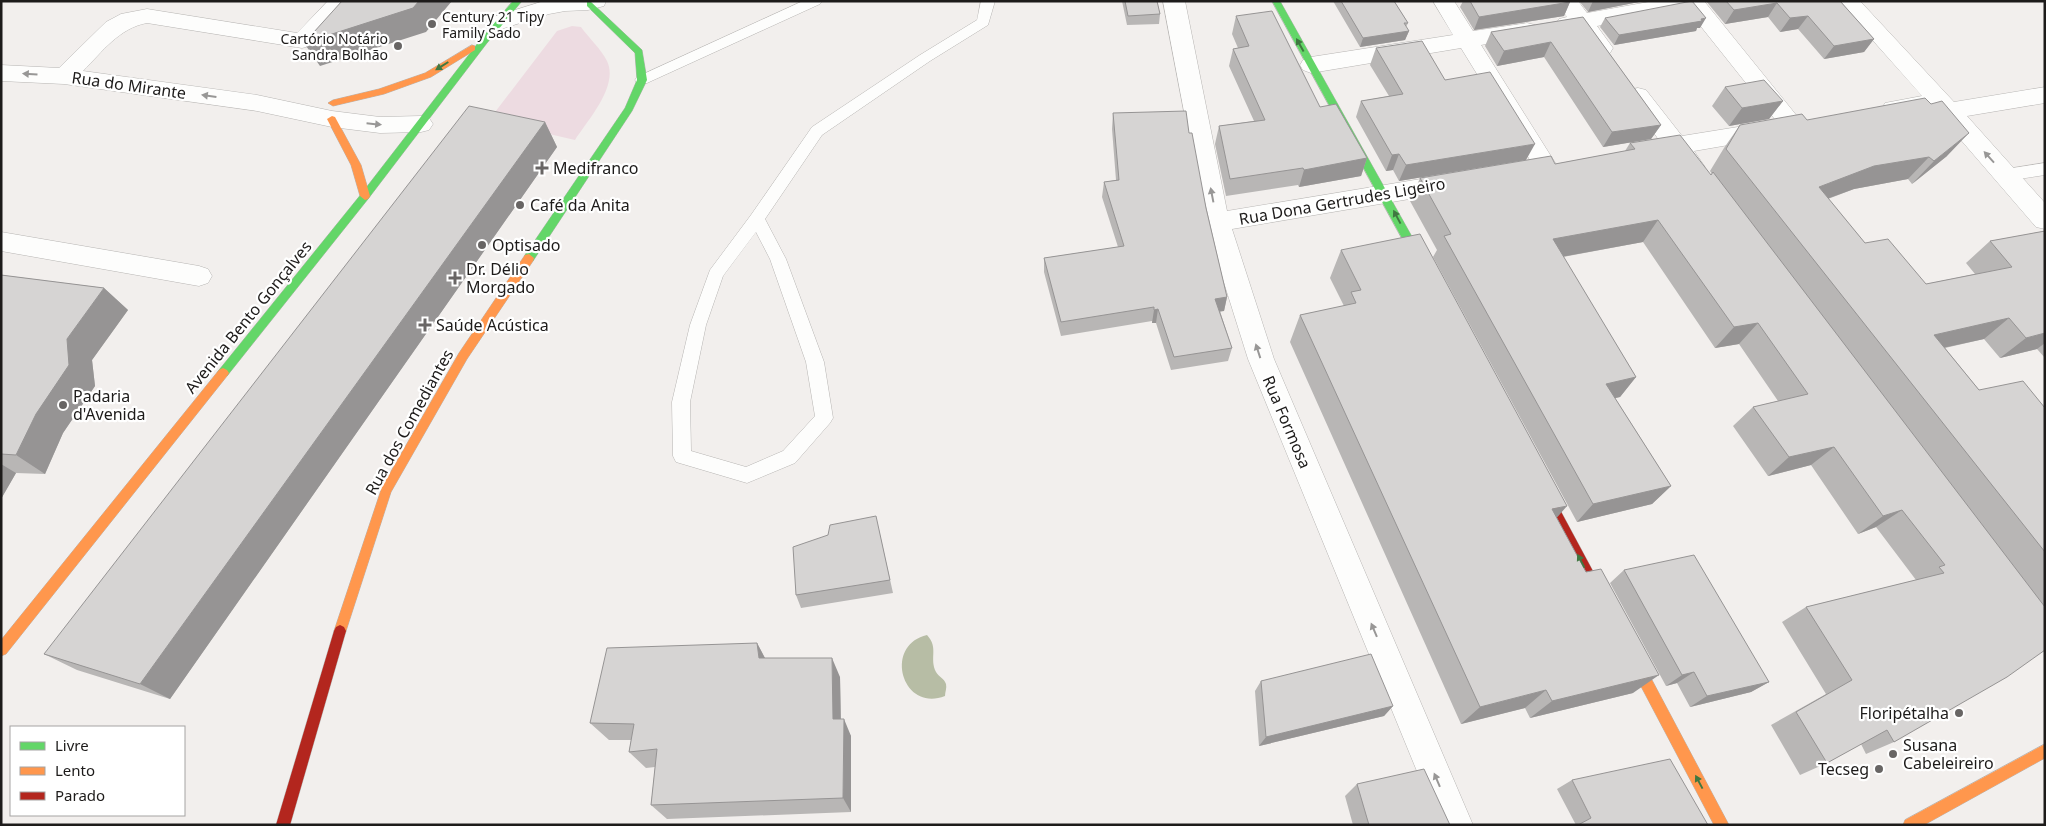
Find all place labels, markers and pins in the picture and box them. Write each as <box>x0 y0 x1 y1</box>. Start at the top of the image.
place label: Century 21 Tipy Family Sado <box>442 7 545 42</box>
marker: Century 21 Tipy Family Sado <box>426 18 438 30</box>
place label: Cartório Notário Sandra Bolhão <box>281 29 388 64</box>
marker: Cartório Notário Sandra Bolhão <box>392 40 404 52</box>
place label: Medifranco <box>553 157 639 179</box>
marker: Medifranco <box>535 161 549 175</box>
place label: Café da Anita <box>530 194 630 216</box>
marker: Café da Anita <box>514 199 526 211</box>
place label: Optisado <box>492 234 560 256</box>
marker: Optisado <box>476 239 488 251</box>
place label: Dr. Délio Morgado <box>466 258 535 298</box>
marker: Dr. Délio Morgado <box>448 271 462 285</box>
place label: Saúde Acústica <box>436 314 549 336</box>
marker: Saúde Acústica <box>418 318 432 332</box>
place label: Padaria d'Avenida <box>73 385 146 425</box>
marker: Padaria d'Avenida <box>57 399 69 411</box>
place label: Floripétalha <box>1860 702 1949 724</box>
marker: Floripétalha <box>1953 707 1965 719</box>
place label: Susana Cabeleireiro <box>1903 734 1994 774</box>
marker: Susana Cabeleireiro <box>1887 748 1899 760</box>
place label: Tecseg <box>1818 758 1869 780</box>
marker: Tecseg <box>1873 763 1885 775</box>

